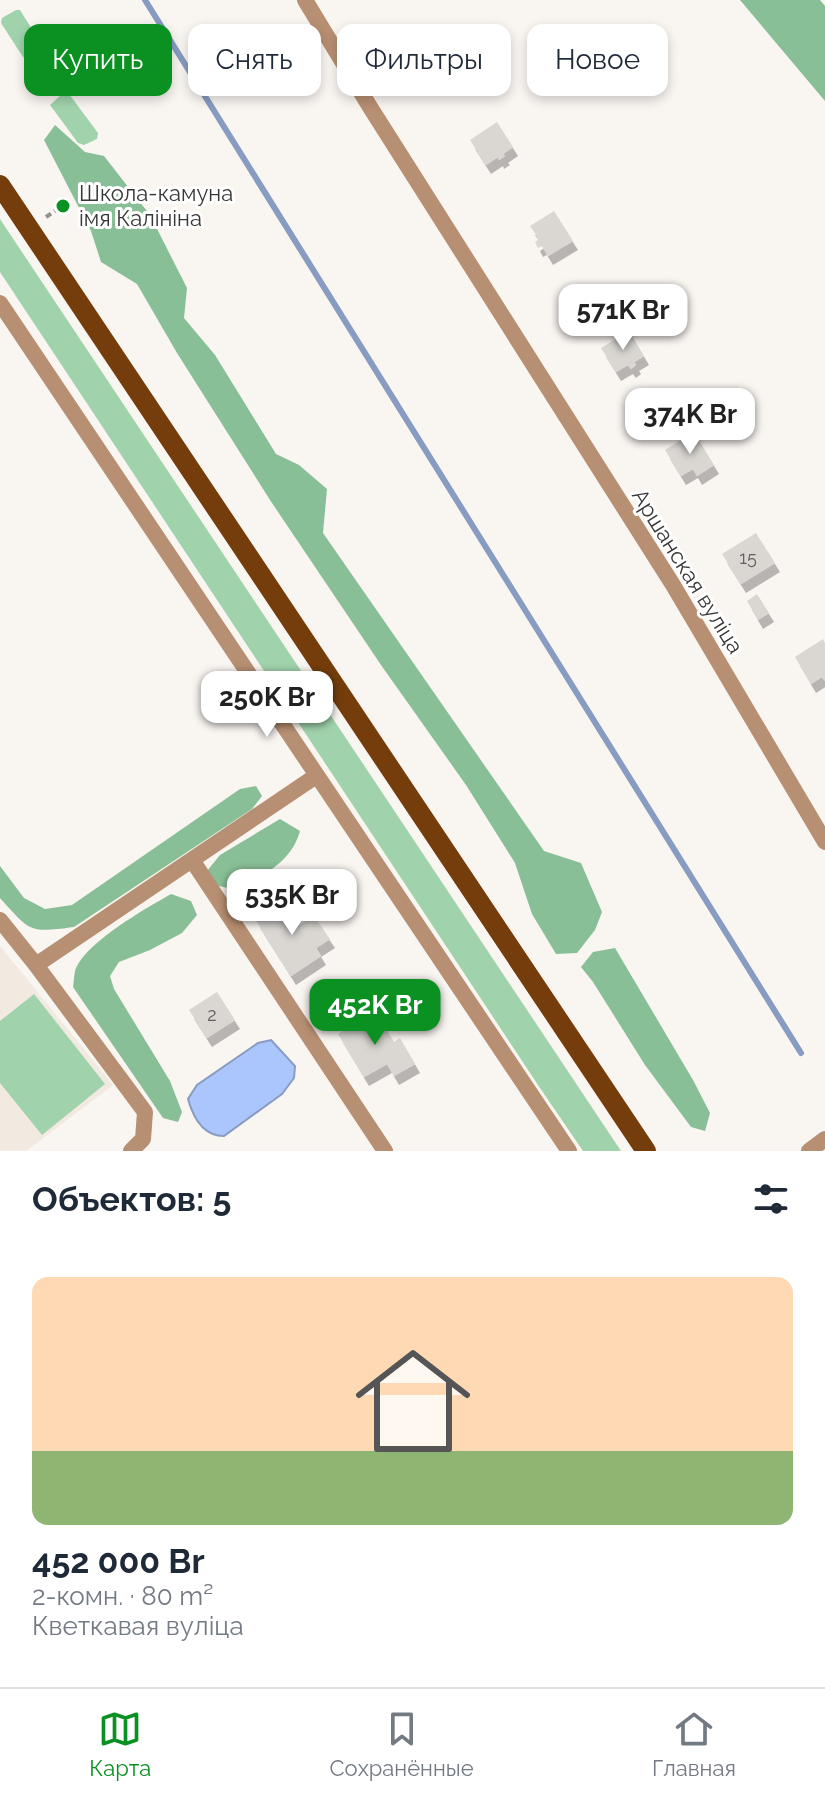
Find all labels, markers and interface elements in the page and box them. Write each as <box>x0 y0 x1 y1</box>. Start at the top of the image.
chip: Купить <box>24 24 172 96</box>
chip: Снять <box>188 24 321 96</box>
chip: Фильтры <box>337 24 511 96</box>
chip: Новое <box>527 24 668 96</box>
place label: Школа-камуна імя Калініна <box>79 180 233 231</box>
marker: Школа-камуна імя Калініна <box>54 197 72 215</box>
pin: 571K Br <box>549 284 697 352</box>
text: 571K Br <box>577 295 669 325</box>
pin: 374K Br <box>616 388 764 456</box>
text: 374K Br <box>643 399 737 429</box>
street label: Аршанская вуліца <box>627 484 749 658</box>
house number: 15 <box>739 547 757 568</box>
pin: 250K Br <box>193 671 341 739</box>
text: 250K Br <box>219 682 315 712</box>
pin: 535K Br <box>218 869 366 937</box>
text: 535K Br <box>245 880 339 910</box>
pin: 452K Br <box>301 979 449 1047</box>
text: 452K Br <box>328 990 422 1020</box>
house number: 2 <box>207 1004 217 1025</box>
icon: filters <box>749 1177 793 1221</box>
text: Объектов: 5 <box>32 1179 231 1219</box>
icon: home <box>341 1329 485 1473</box>
text: 452 000 Br <box>32 1541 205 1581</box>
text: 2-комн. · 80 m² <box>32 1581 213 1611</box>
text: Кветкавая вуліца <box>32 1611 244 1641</box>
tab: Карта <box>89 1707 151 1781</box>
tab: Сохранённые <box>330 1707 474 1781</box>
tab: Главная <box>652 1707 736 1781</box>

